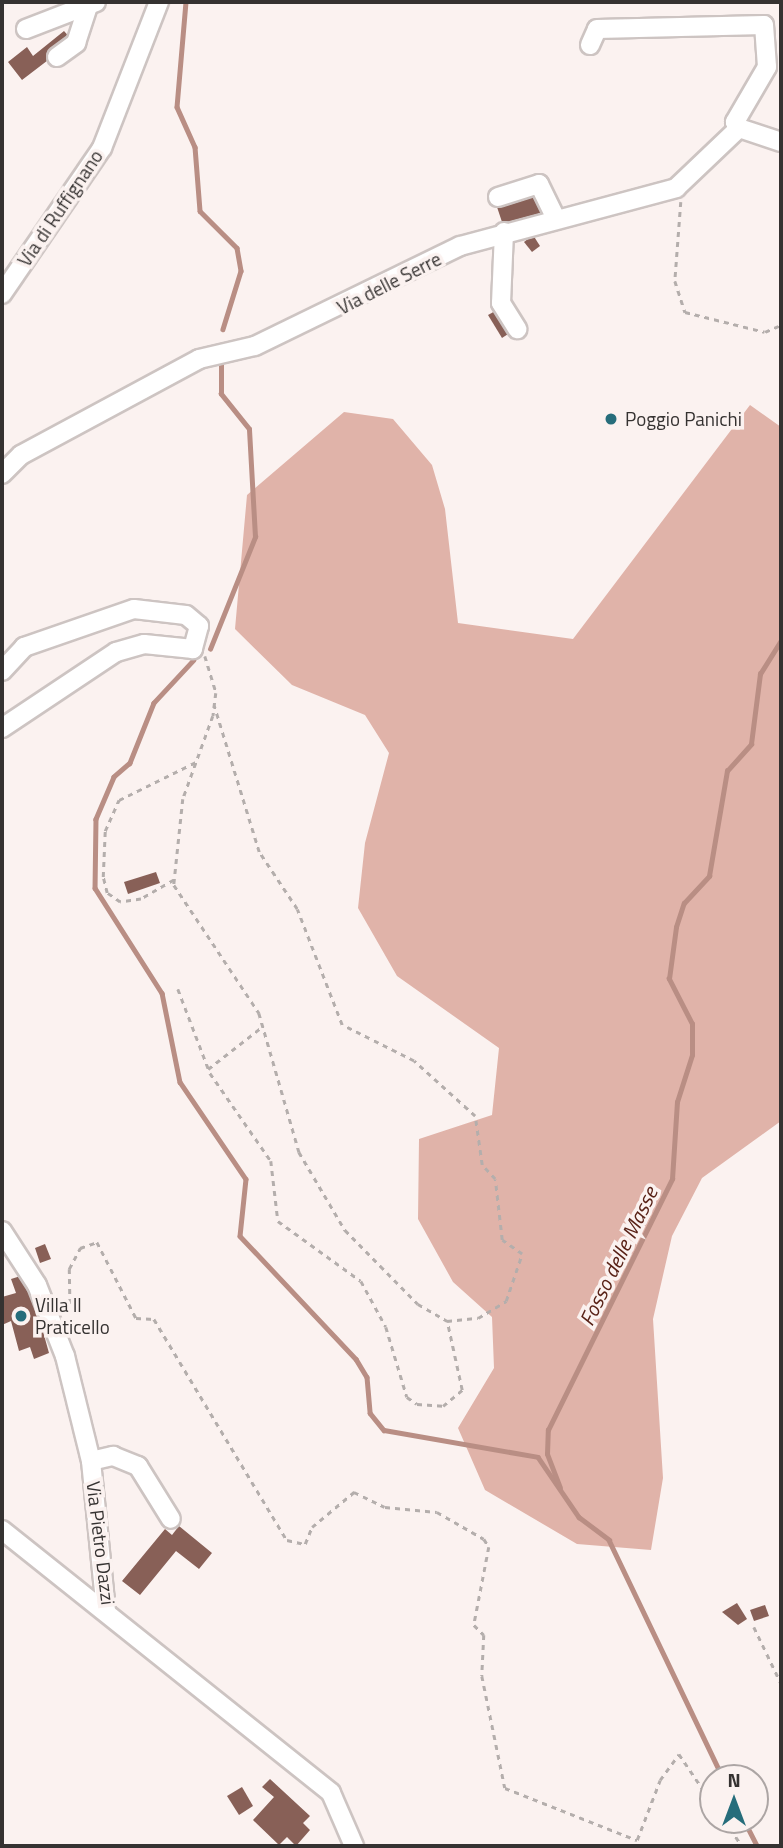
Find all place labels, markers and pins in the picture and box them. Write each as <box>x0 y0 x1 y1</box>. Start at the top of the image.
place label: Poggio Panichi <box>625 408 742 430</box>
marker: Poggio Panichi <box>603 411 619 427</box>
place label: Villa Il Praticello <box>35 1294 110 1338</box>
marker: Villa Il Praticello <box>13 1308 29 1324</box>

